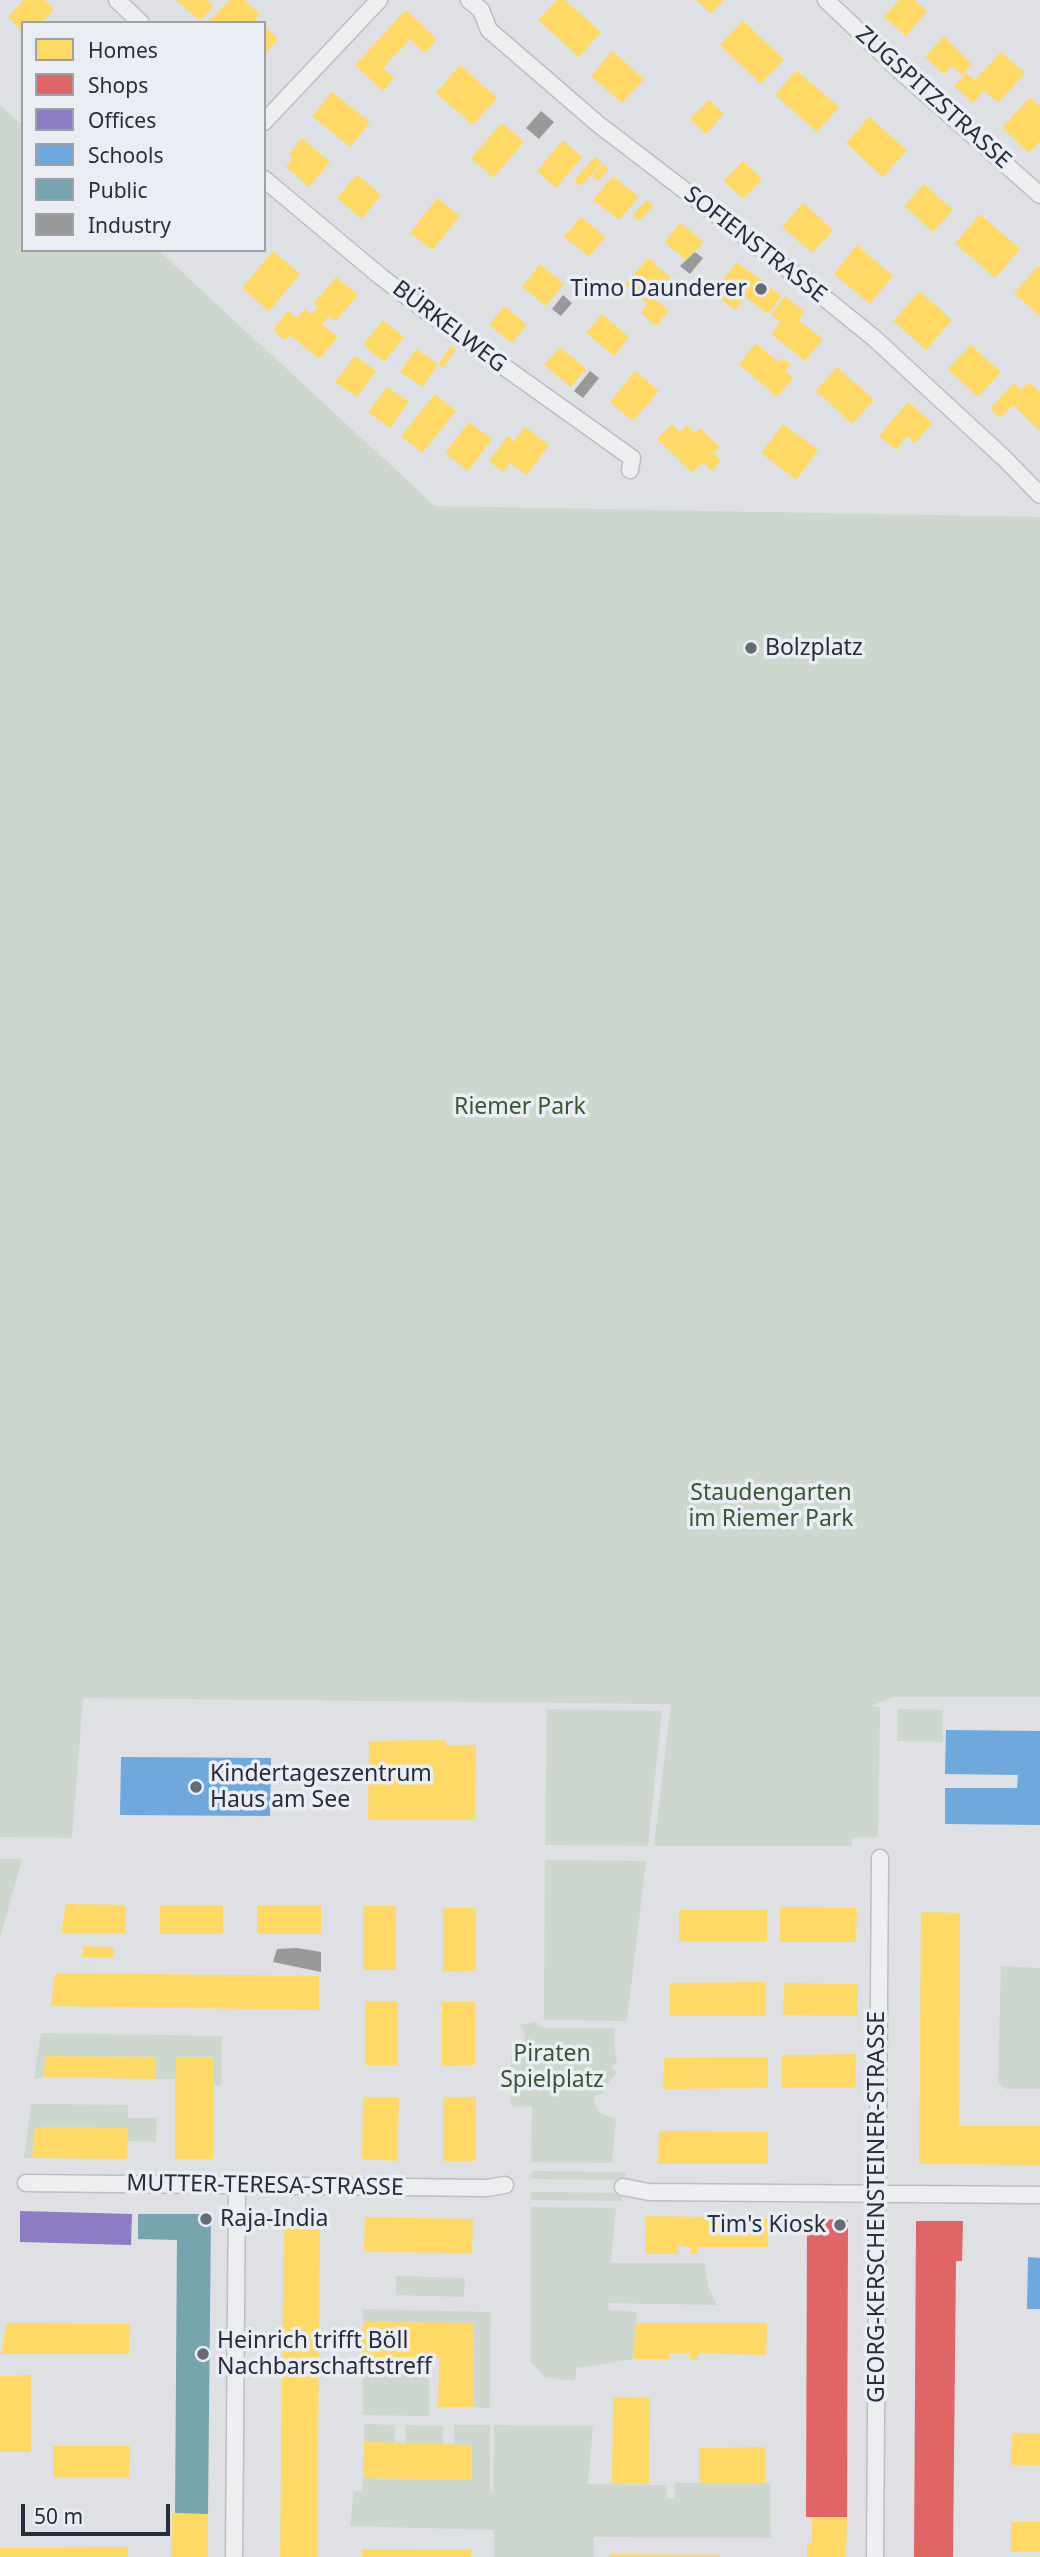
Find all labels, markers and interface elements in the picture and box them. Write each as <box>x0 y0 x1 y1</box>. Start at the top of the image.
legend <box>21 21 266 252</box>
street label: ZUGSPITZSTRASSE <box>850 21 1016 175</box>
text: Homes <box>88 36 158 64</box>
text: Shops <box>88 71 148 99</box>
text: Offices <box>88 106 156 134</box>
text: Schools <box>88 141 163 169</box>
text: Public <box>88 176 148 204</box>
street label: SOFIENSTRASSE <box>678 181 832 309</box>
text: Industry <box>88 211 171 239</box>
street label: BÜRKELWEG <box>387 275 511 379</box>
place label: Timo Daunderer <box>570 275 747 303</box>
marker: Timo Daunderer <box>753 281 769 297</box>
place label: Bolzplatz <box>765 634 863 662</box>
marker: Bolzplatz <box>743 640 759 656</box>
park label: Riemer Park <box>454 1093 586 1121</box>
park label: Staudengarten im Riemer Park <box>688 1479 854 1533</box>
place label: Kindertageszentrum Haus am See <box>210 1760 432 1814</box>
marker: Kindertageszentrum Haus am See <box>188 1779 204 1795</box>
street label: GEORG-KERSCHENSTEINER-STRASSE <box>863 2011 891 2403</box>
park label: Piraten Spielplatz <box>500 2040 604 2094</box>
street label: MUTTER-TERESA-STRASSE <box>126 2170 404 2202</box>
place label: Raja-India <box>220 2205 328 2233</box>
marker: Raja-India <box>198 2211 214 2227</box>
place label: Tim's Kiosk <box>707 2211 826 2239</box>
marker: Tim's Kiosk <box>832 2217 848 2233</box>
place label: Heinrich trifft Böll Nachbarschaftstreff <box>217 2327 432 2381</box>
marker: Heinrich trifft Böll Nachbarschaftstreff <box>195 2346 211 2362</box>
scale bar <box>24 2490 173 2534</box>
text: 50 m <box>34 2502 83 2530</box>

